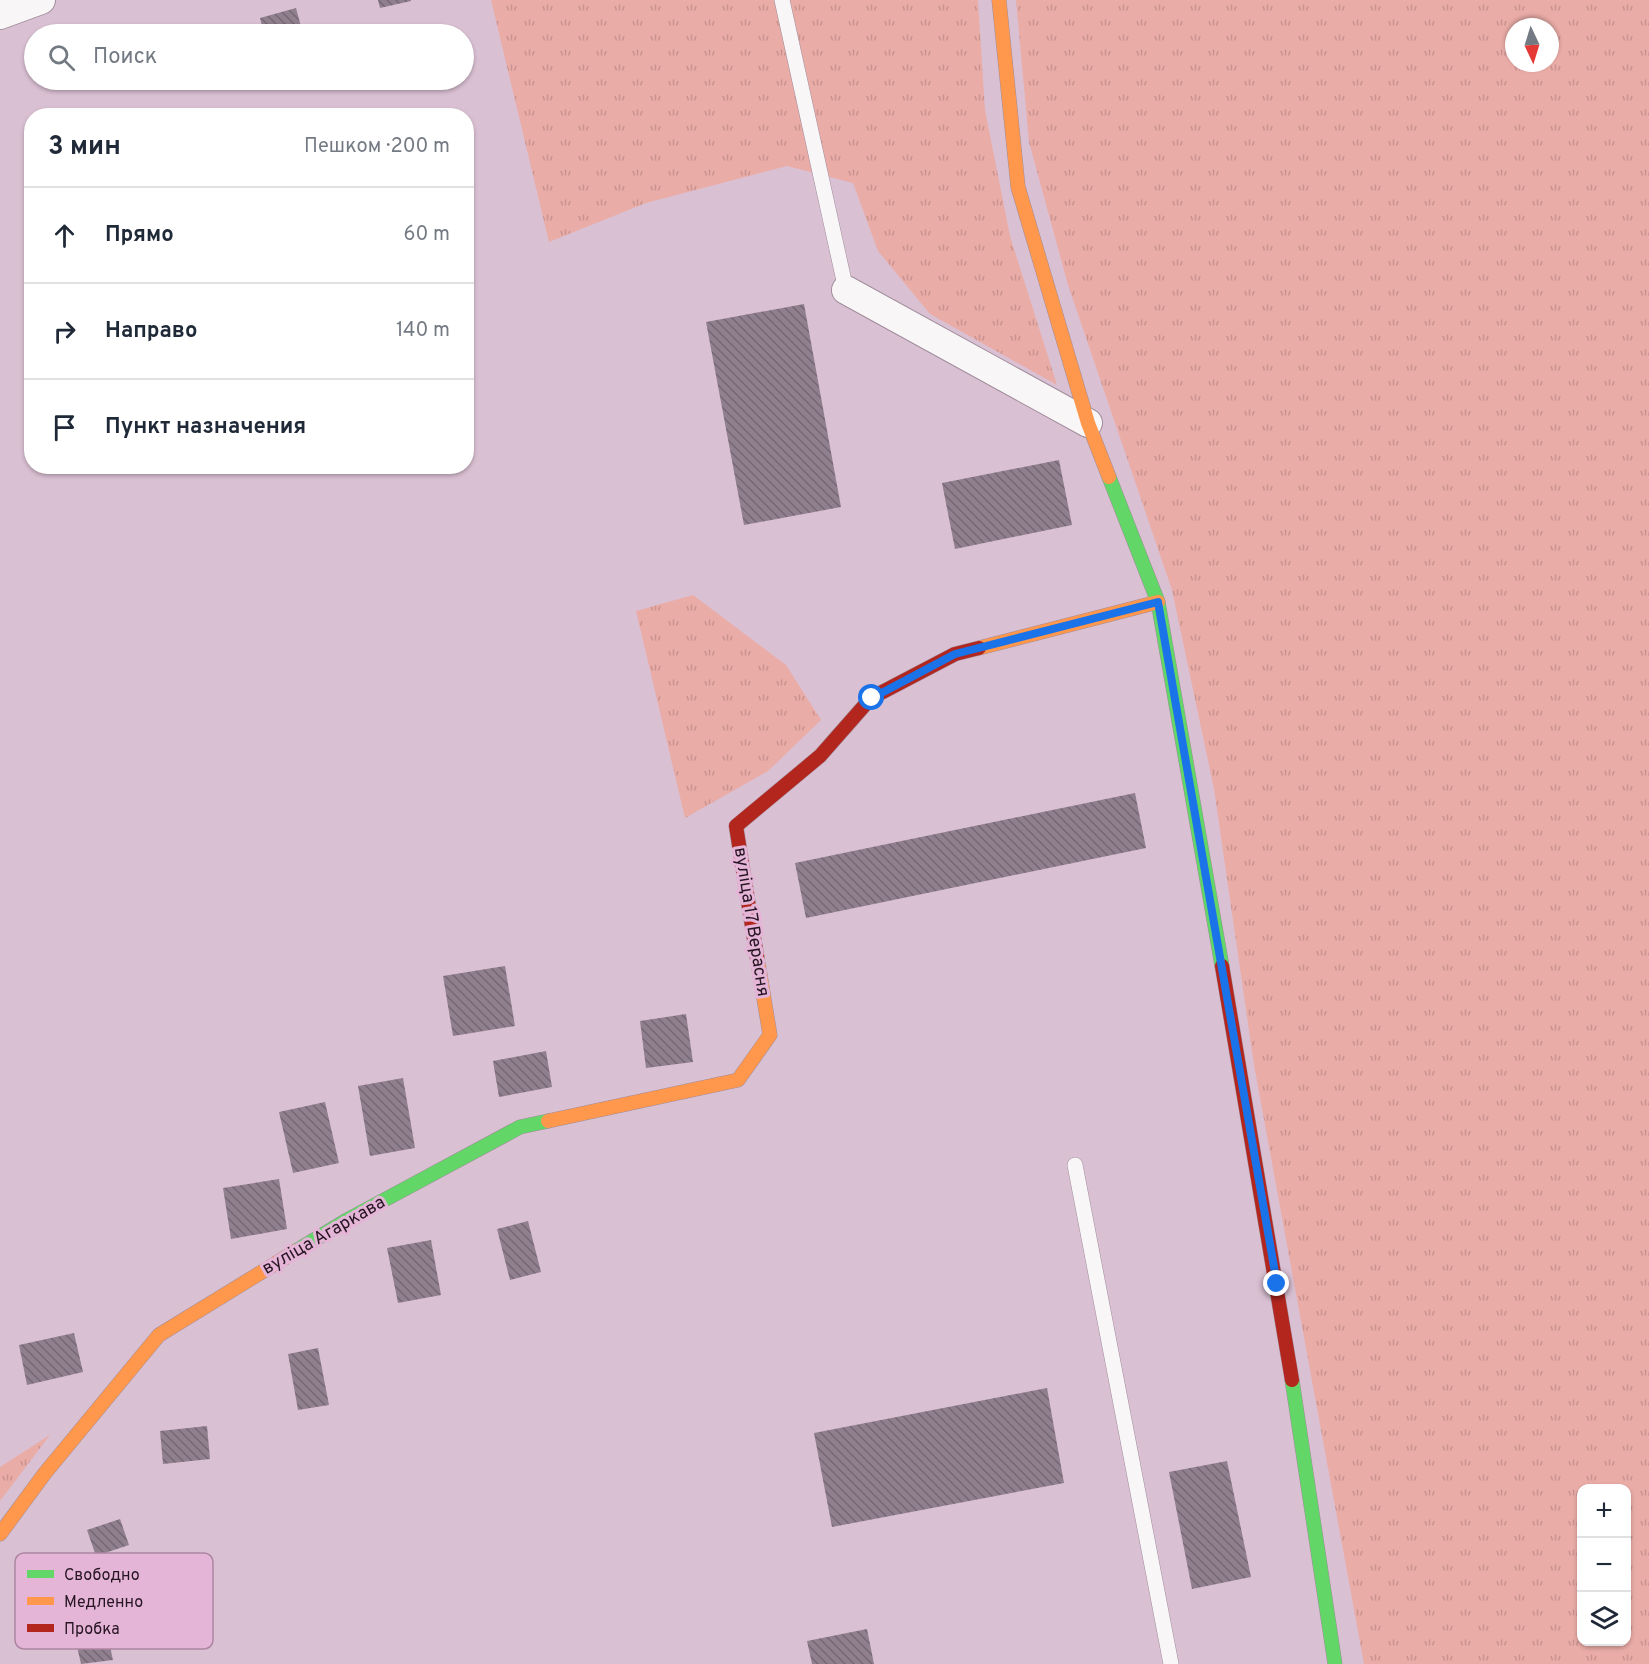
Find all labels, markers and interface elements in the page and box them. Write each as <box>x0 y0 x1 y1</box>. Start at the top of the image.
north arrow <box>1505 18 1559 72</box>
search box <box>24 24 474 90</box>
icon: search <box>45 41 78 74</box>
text: Поиск <box>93 44 157 71</box>
text: 3 мин <box>48 131 121 164</box>
text: Пешком · 200 m <box>304 134 450 160</box>
icon: ahead <box>48 219 81 252</box>
text: Прямо <box>105 222 174 249</box>
text: 60 m <box>404 222 450 248</box>
icon: right <box>48 315 81 348</box>
text: Направо <box>105 318 197 345</box>
text: 140 m <box>396 318 450 344</box>
icon: arrive <box>48 411 81 444</box>
text: Пункт назначения <box>105 414 306 441</box>
route start <box>858 684 884 710</box>
street label: вуліца 17 Верасня <box>728 846 774 998</box>
street label: вуліца Агаркава <box>258 1191 390 1281</box>
route end <box>1263 1270 1289 1296</box>
map controls <box>1577 1484 1631 1646</box>
button: + <box>1577 1484 1631 1538</box>
button: − <box>1577 1538 1631 1592</box>
legend <box>15 1553 213 1649</box>
text: Свободно <box>64 1566 140 1586</box>
button: layers <box>1577 1592 1631 1646</box>
text: Медленно <box>64 1593 143 1613</box>
text: Пробка <box>64 1620 120 1640</box>

